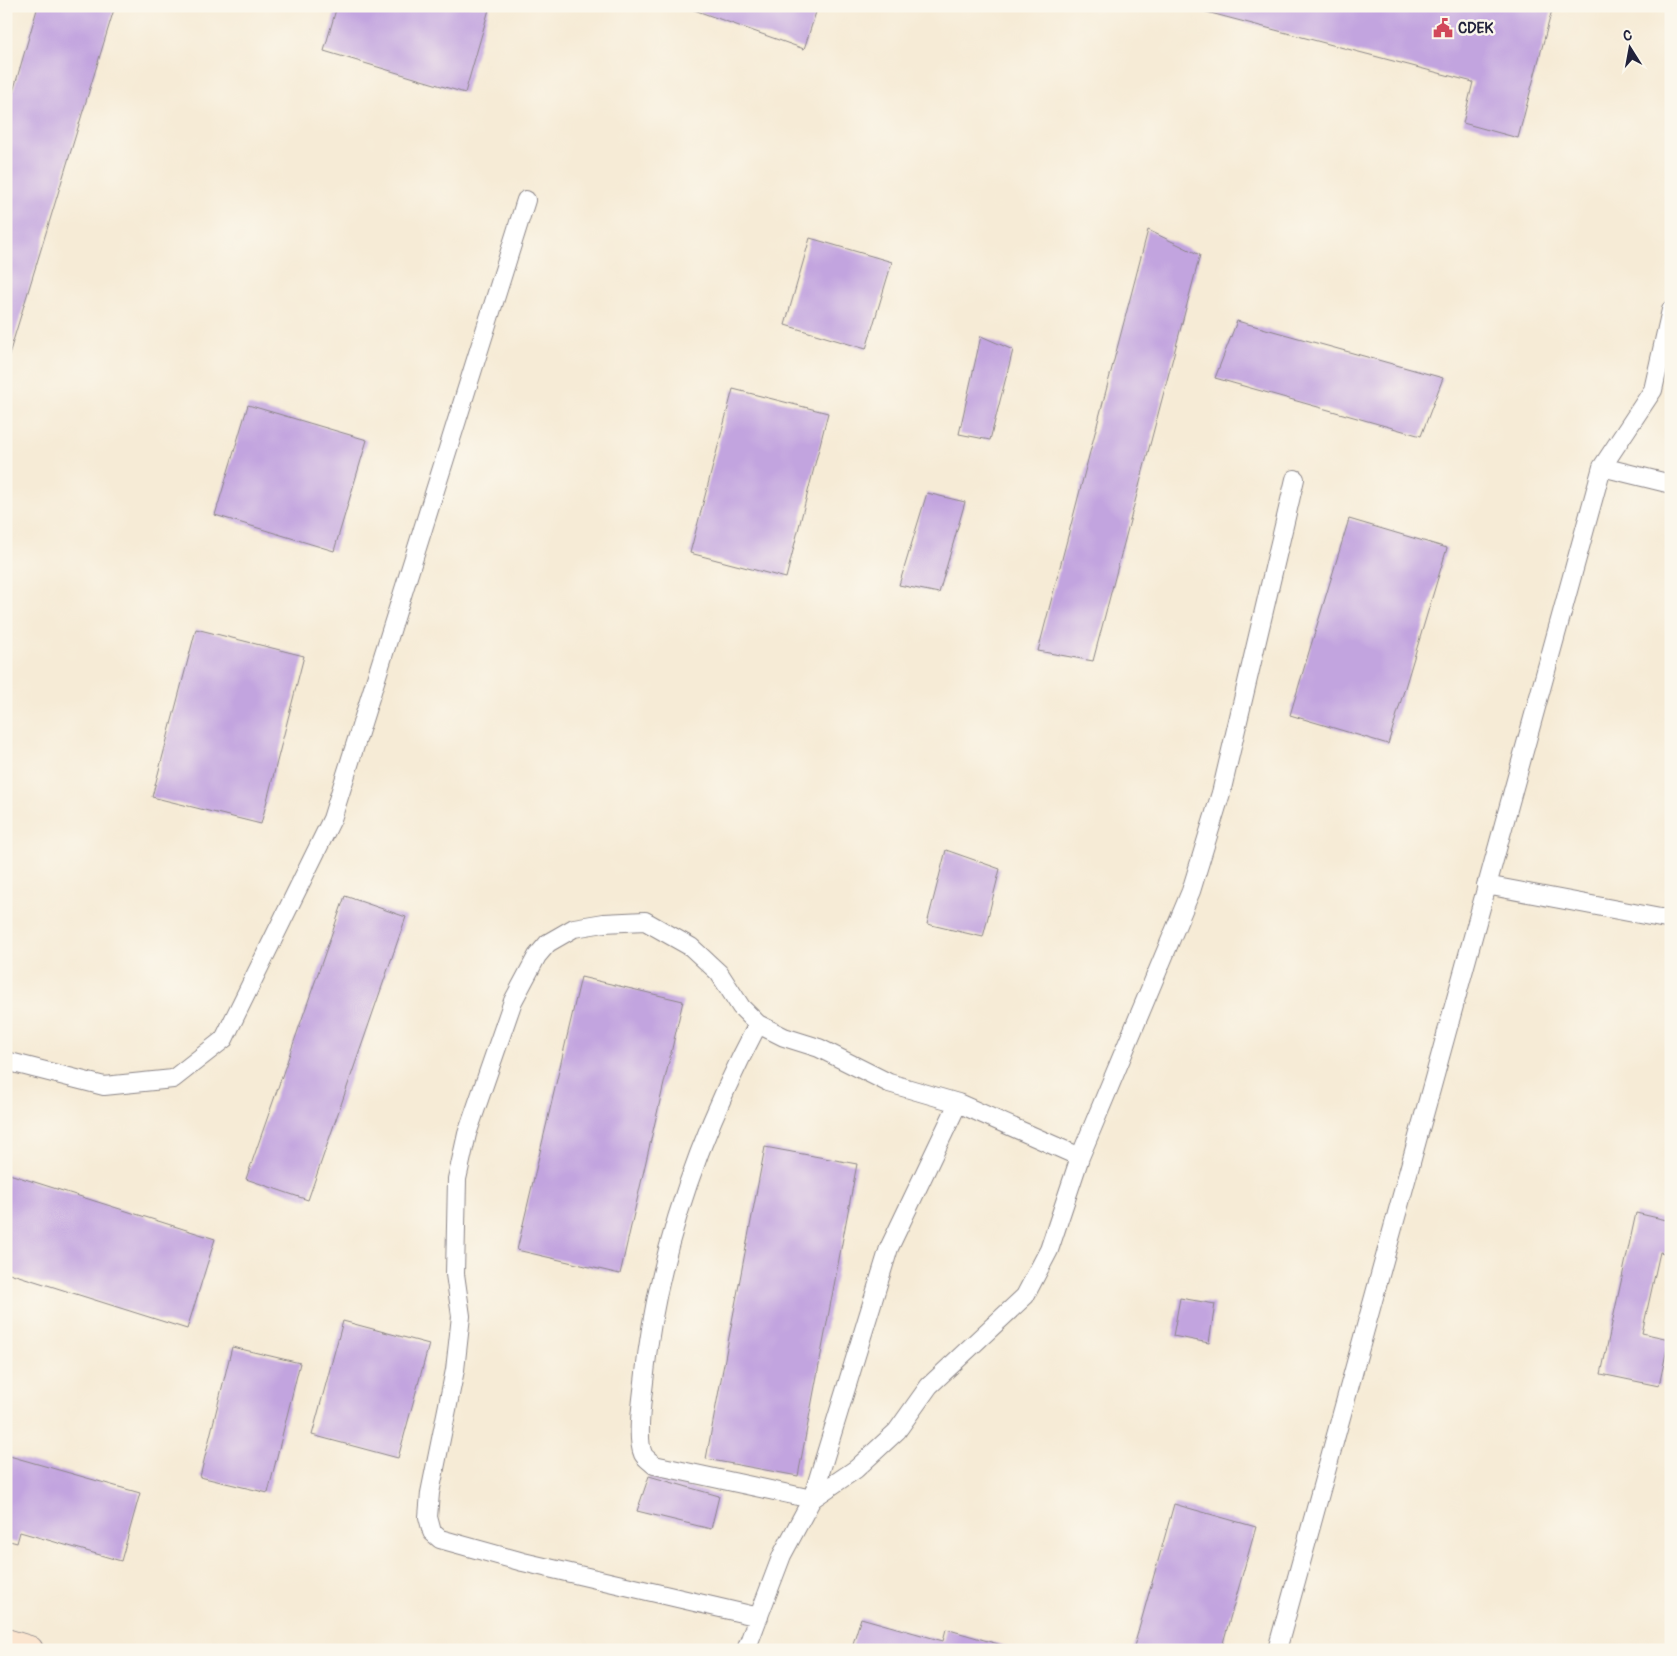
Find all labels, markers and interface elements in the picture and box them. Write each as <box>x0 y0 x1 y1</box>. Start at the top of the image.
public building icon: CDEK <box>1432 17 1454 39</box>
place label: CDEK <box>1458 19 1493 38</box>
north arrow <box>1604 22 1654 72</box>
text: С <box>1622 26 1634 45</box>

